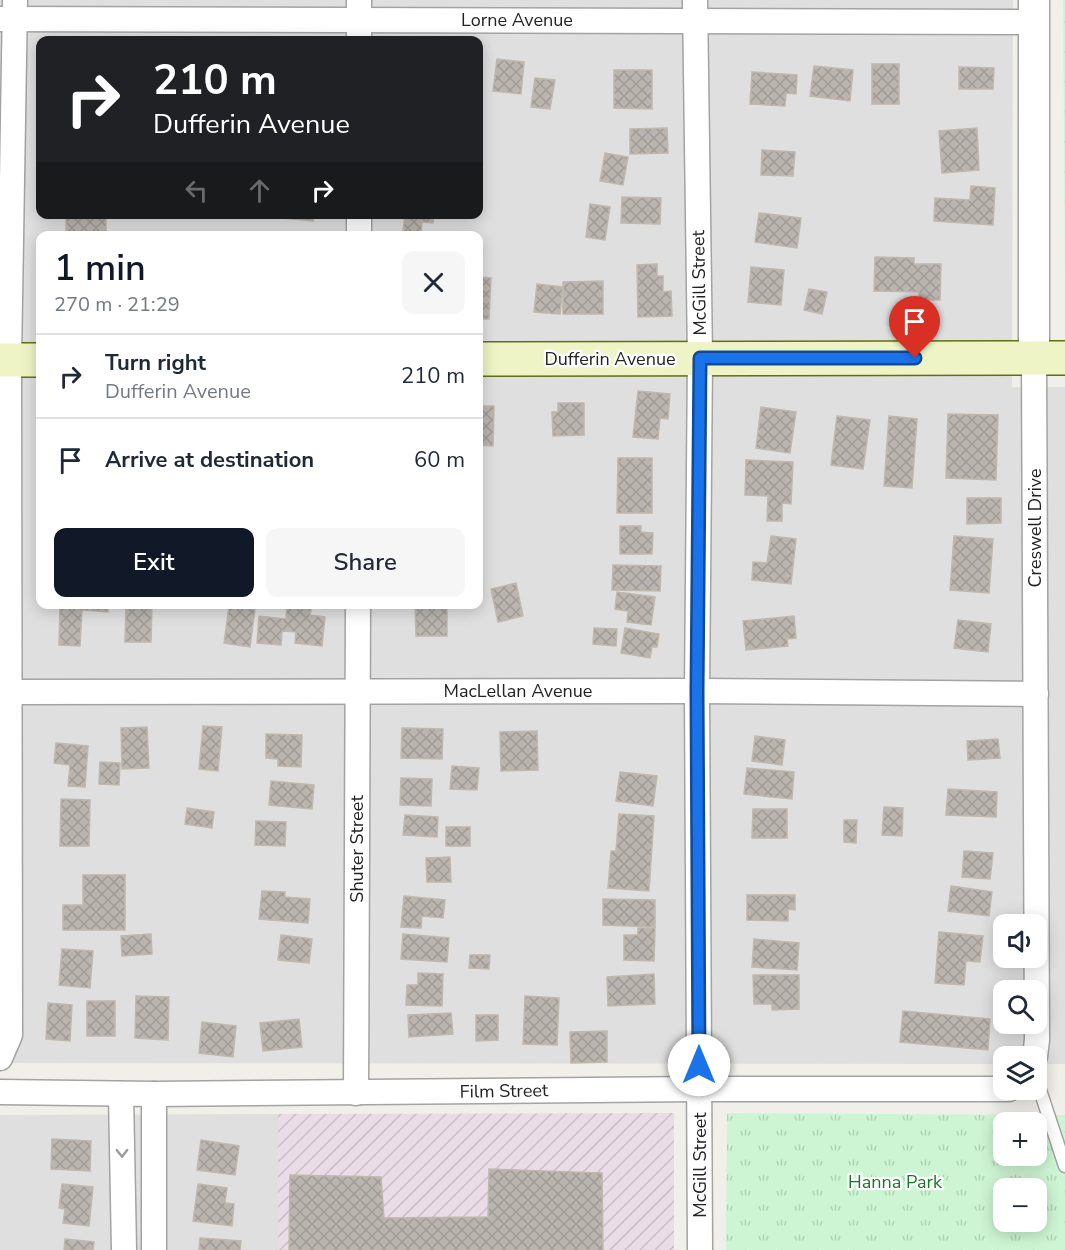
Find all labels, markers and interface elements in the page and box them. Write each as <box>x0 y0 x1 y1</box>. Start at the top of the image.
street label: Lorne Avenue <box>461 8 573 32</box>
text: 210 m <box>153 52 277 109</box>
icon: right <box>54 60 132 138</box>
text: Dufferin Avenue <box>153 106 350 143</box>
icon: left <box>180 174 213 207</box>
icon: ahead <box>243 174 276 207</box>
icon: right <box>306 174 339 207</box>
street label: McGill Street <box>686 229 712 336</box>
text: 1 min <box>54 244 146 293</box>
button: close <box>402 251 465 314</box>
text: 270 m · 21:29 <box>54 291 180 318</box>
pin <box>889 296 940 358</box>
icon: arrive <box>898 305 931 338</box>
street label: Dufferin Avenue <box>544 347 676 371</box>
text: Turn right <box>105 348 206 378</box>
icon: right <box>54 360 87 393</box>
text: 210 m <box>401 361 465 391</box>
text: Dufferin Avenue <box>105 378 251 405</box>
icon: arrive <box>54 444 87 477</box>
text: Arrive at destination <box>105 445 314 475</box>
text: 60 m <box>414 445 465 475</box>
street label: Creswell Drive <box>1023 468 1047 588</box>
button: Exit <box>54 528 254 597</box>
button: Share <box>266 528 465 597</box>
street label: MacLellan Avenue <box>444 679 592 703</box>
street label: Shuter Street <box>345 795 369 903</box>
map controls <box>993 914 1047 1232</box>
button: sound <box>993 914 1047 968</box>
button: search <box>993 980 1047 1034</box>
position arrow <box>667 1033 731 1097</box>
button: layers <box>993 1046 1047 1100</box>
street label: Film Street <box>460 1078 549 1104</box>
street label: McGill Street <box>688 1112 712 1218</box>
button: + <box>993 1112 1047 1166</box>
one-way arrow <box>116 1148 128 1157</box>
park label: Hanna Park <box>848 1170 943 1194</box>
button: − <box>993 1178 1047 1232</box>

